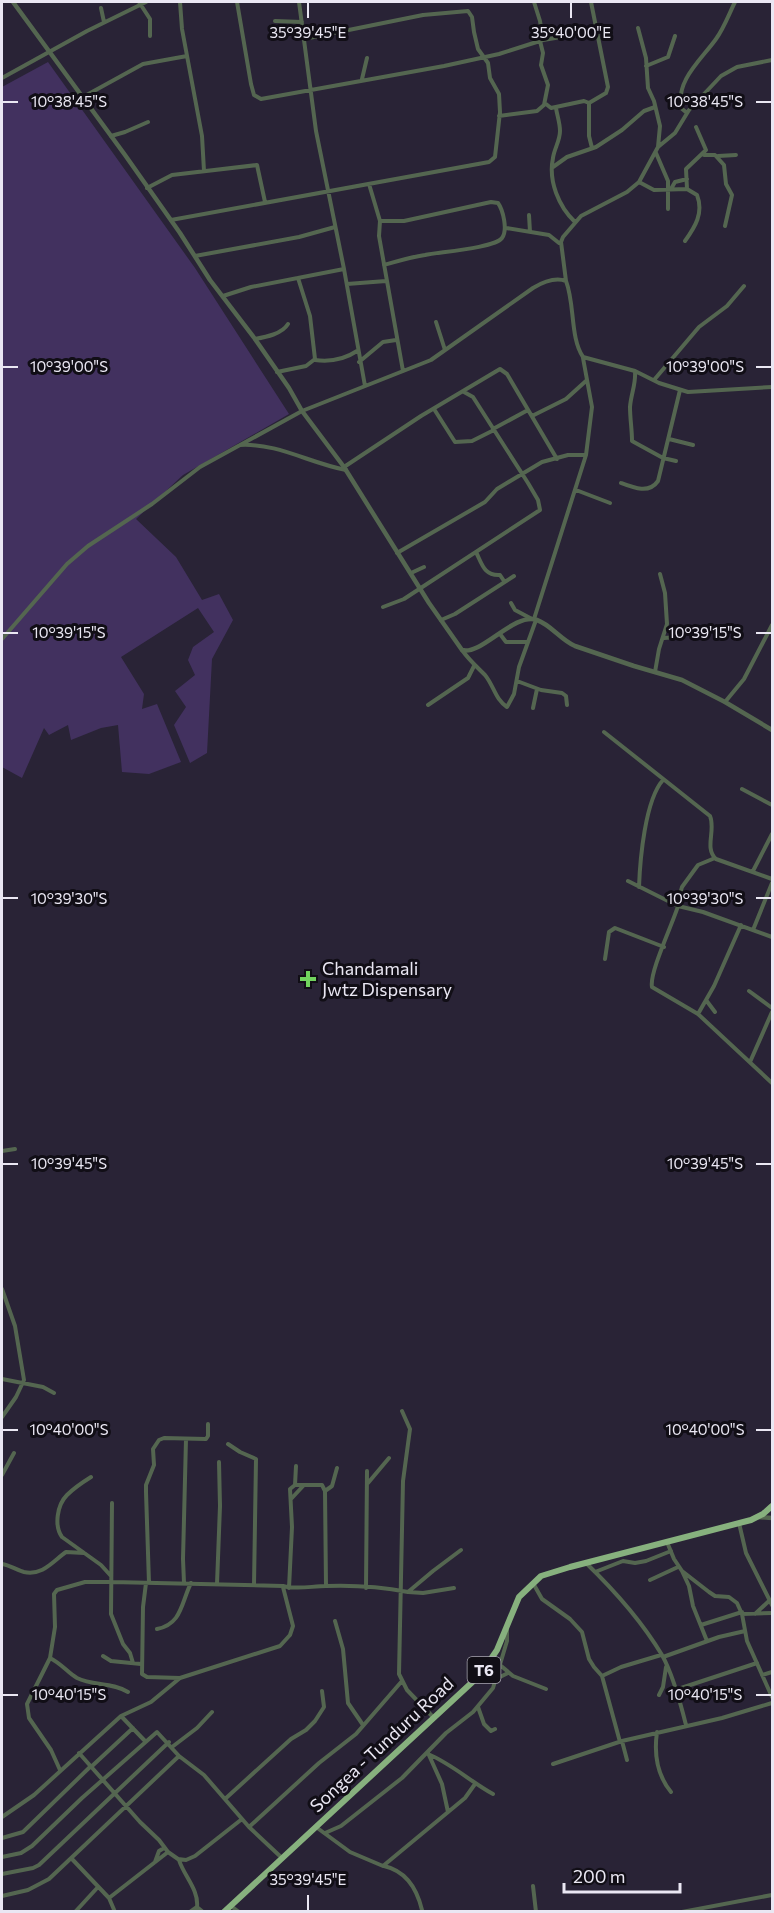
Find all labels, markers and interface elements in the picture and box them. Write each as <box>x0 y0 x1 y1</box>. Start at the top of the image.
text: 35°39'45"E <box>269 23 347 41</box>
text: 35°40'00"E <box>531 23 611 41</box>
text: 10°38'45"S <box>31 92 107 110</box>
text: 10°38'45"S <box>667 92 743 110</box>
text: 10°39'00"S <box>30 357 108 375</box>
text: 10°39'00"S <box>666 357 744 375</box>
text: 10°39'15"S <box>32 623 106 641</box>
text: 10°39'15"S <box>668 623 742 641</box>
text: 10°39'30"S <box>31 889 108 907</box>
text: 10°39'30"S <box>667 889 744 907</box>
place label: Chandamali Jwtz Dispensary <box>322 957 452 1000</box>
marker: Chandamali Jwtz Dispensary <box>299 970 317 988</box>
text: 10°39'45"S <box>31 1154 107 1172</box>
text: 10°39'45"S <box>667 1154 743 1172</box>
text: 10°40'00"S <box>30 1420 109 1438</box>
text: 10°40'00"S <box>666 1420 745 1438</box>
road number: T6 <box>468 1657 500 1683</box>
street label: Songea - Tunduru Road <box>305 1672 458 1816</box>
text: 10°40'15"S <box>32 1685 106 1703</box>
text: 10°40'15"S <box>668 1685 742 1703</box>
scale bar <box>564 1856 680 1894</box>
text: 200 m <box>573 1865 626 1887</box>
text: 35°39'45"E <box>269 1870 347 1888</box>

